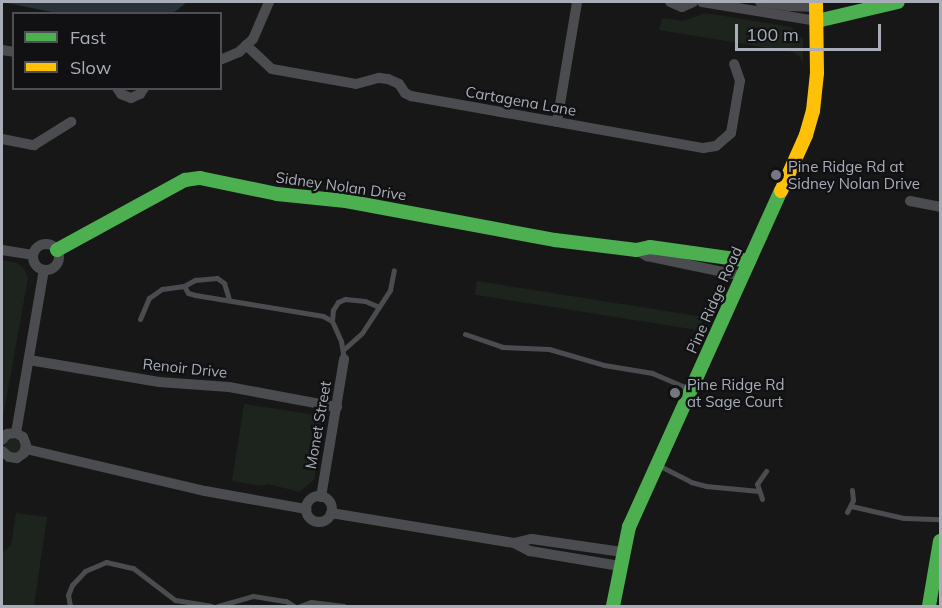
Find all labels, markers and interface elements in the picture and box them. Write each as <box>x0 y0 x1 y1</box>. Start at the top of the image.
legend <box>12 12 222 90</box>
scale bar <box>738 12 884 50</box>
text: 100 m <box>746 23 799 46</box>
text: Fast <box>70 26 106 49</box>
text: Slow <box>70 56 111 79</box>
street label: Cartagena Lane <box>464 82 578 120</box>
place label: Pine Ridge Rd at Sidney Nolan Drive <box>788 157 920 192</box>
street label: Sidney Nolan Drive <box>274 168 408 204</box>
marker: Pine Ridge Rd at Sidney Nolan Drive <box>769 168 783 182</box>
street label: Pine Ridge Road <box>682 244 746 356</box>
street label: Renoir Drive <box>142 355 228 381</box>
place label: Pine Ridge Rd at Sage Court <box>687 375 784 410</box>
street label: Monet Street <box>301 380 335 470</box>
marker: Pine Ridge Rd at Sage Court <box>668 386 682 400</box>

